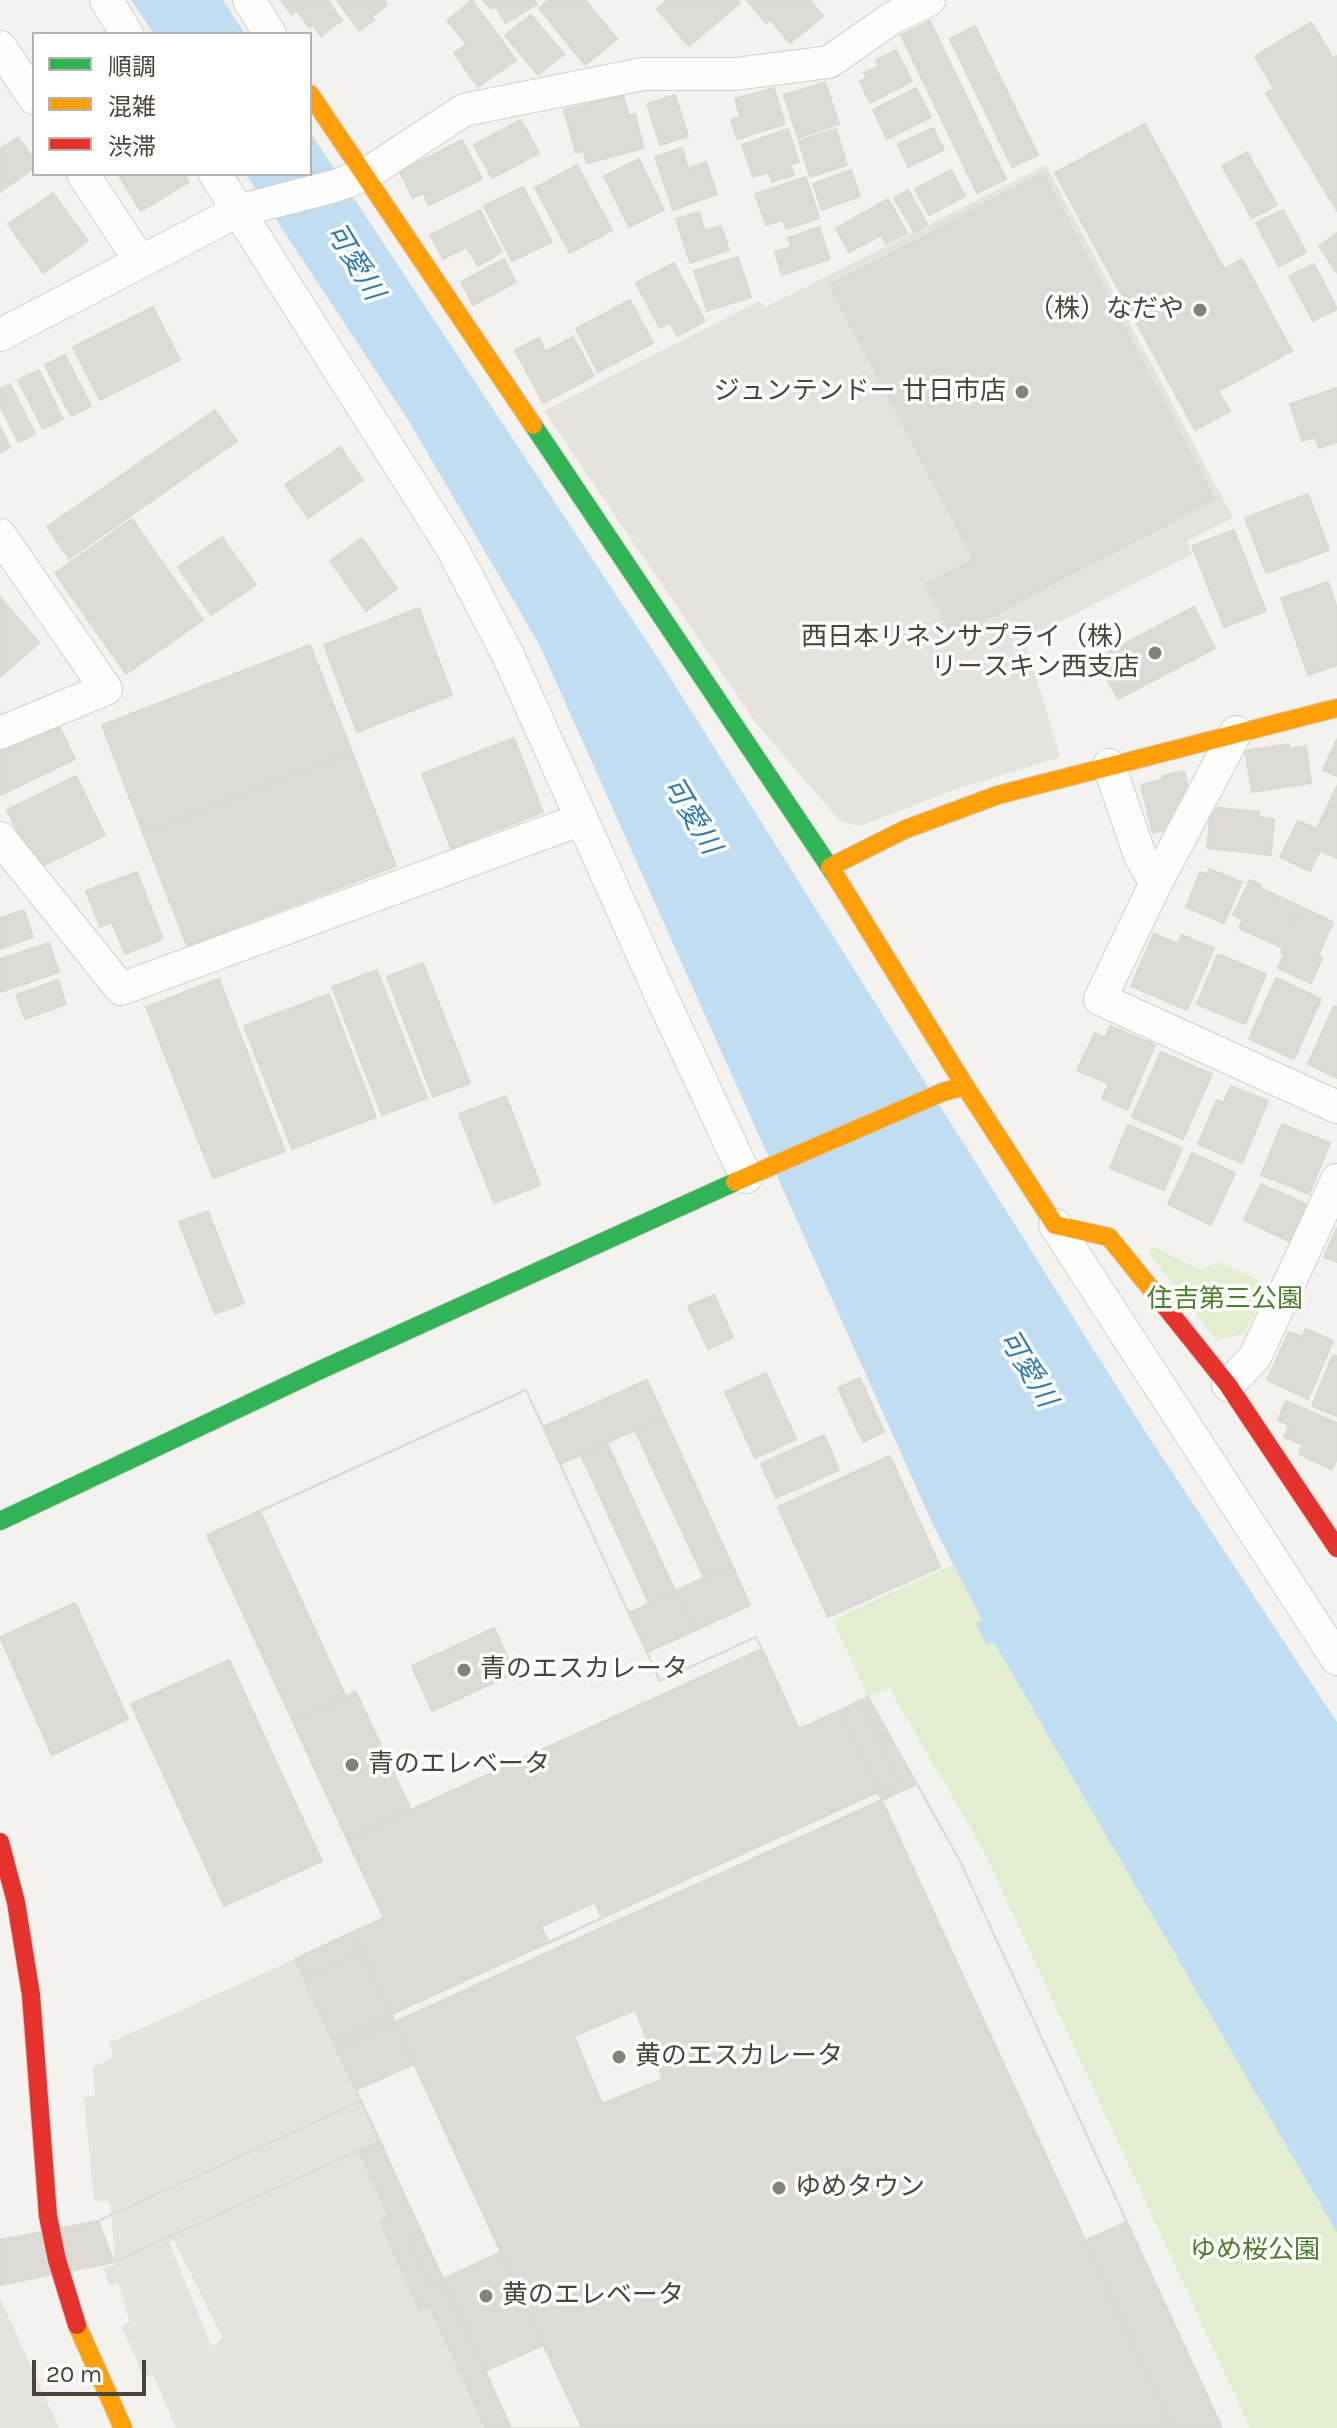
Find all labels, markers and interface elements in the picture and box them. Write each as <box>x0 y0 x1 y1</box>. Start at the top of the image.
legend <box>32 32 312 176</box>
text: 順調 <box>108 53 156 81</box>
text: 混雑 <box>108 93 156 121</box>
text: 渋滞 <box>108 133 156 161</box>
water label: 可愛川 <box>318 217 390 307</box>
place label: （株）なだや <box>1028 294 1184 326</box>
marker: （株）なだや <box>1191 301 1209 319</box>
place label: ジュンテンドー 廿日市店 <box>714 376 1006 408</box>
marker: ジュンテンドー 廿日市店 <box>1013 383 1031 401</box>
place label: 西日本リネンサプライ（株） リースキン西支店 <box>801 622 1139 684</box>
marker: 西日本リネンサプライ（株） リースキン西支店 <box>1146 644 1164 662</box>
water label: 可愛川 <box>655 771 727 861</box>
park label: 住吉第三公園 <box>1147 1284 1303 1316</box>
water label: 可愛川 <box>991 1324 1063 1414</box>
place label: 青のエスカレータ <box>480 1654 688 1686</box>
marker: 青のエスカレータ <box>455 1661 473 1679</box>
place label: 青のエレベータ <box>368 1749 550 1781</box>
marker: 青のエレベータ <box>343 1756 361 1774</box>
place label: 黄のエスカレータ <box>635 2041 843 2073</box>
marker: 黄のエスカレータ <box>610 2048 628 2066</box>
place label: ゆめタウン <box>795 2172 925 2204</box>
marker: ゆめタウン <box>770 2179 788 2197</box>
park label: ゆめ桜公園 <box>1190 2235 1320 2267</box>
place label: 黄のエレベータ <box>502 2280 684 2312</box>
marker: 黄のエレベータ <box>477 2287 495 2305</box>
scale bar <box>36 2344 150 2394</box>
text: 20 m <box>46 2360 102 2388</box>

